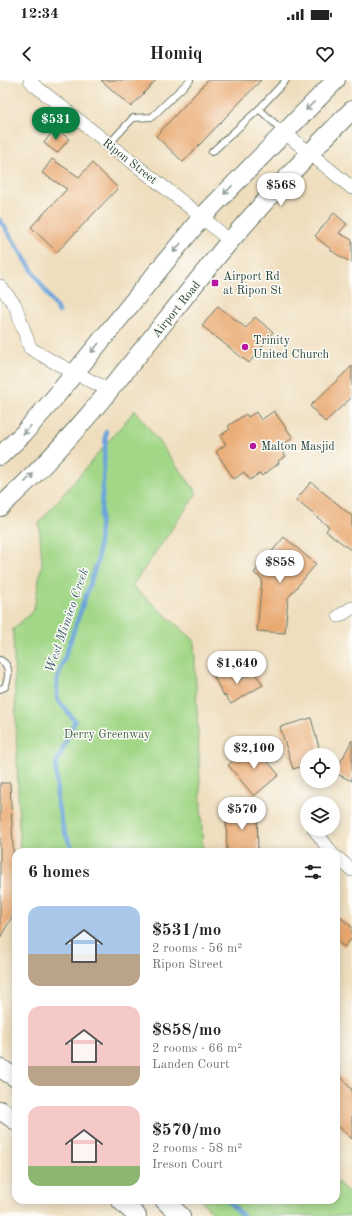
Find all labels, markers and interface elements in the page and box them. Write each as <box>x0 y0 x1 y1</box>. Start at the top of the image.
text: 12:34 <box>20 7 59 22</box>
icon: back <box>16 43 38 65</box>
icon: heart <box>314 43 336 65</box>
text: Homiq <box>149 45 203 63</box>
one-way arrow <box>305 101 315 111</box>
pin: $531 <box>32 107 80 141</box>
text: $531 <box>41 113 71 126</box>
street label: Ripon Street <box>100 137 159 187</box>
pin: $568 <box>257 173 305 207</box>
text: $568 <box>266 179 296 192</box>
one-way arrow <box>223 185 233 195</box>
one-way arrow <box>173 242 182 253</box>
place label: Airport Rd at Ripon St <box>223 271 282 297</box>
marker: Airport Rd at Ripon St <box>210 278 220 288</box>
street label: Airport Road <box>150 279 203 340</box>
place label: Trinity United Church <box>253 335 330 361</box>
marker: Trinity United Church <box>240 342 250 352</box>
one-way arrow <box>91 343 100 354</box>
one-way arrow <box>22 425 31 435</box>
marker: Malton Masjid <box>248 441 258 451</box>
place label: Malton Masjid <box>261 441 335 453</box>
one-way arrow <box>24 473 34 483</box>
pin: $858 <box>256 550 304 584</box>
text: $858 <box>265 556 295 569</box>
water label: West Mimico Creek <box>43 566 91 675</box>
pin: $1,640 <box>204 651 270 685</box>
text: $1,640 <box>216 657 258 670</box>
park label: Derry Greenway <box>64 729 151 741</box>
pin: $2,100 <box>221 736 287 770</box>
text: $2,100 <box>233 742 275 755</box>
map controls <box>300 748 340 836</box>
button: locate <box>300 748 340 788</box>
button: layers <box>300 796 340 836</box>
pin: $570 <box>218 797 266 831</box>
text: $570 <box>227 803 257 816</box>
icon: filters <box>302 861 324 883</box>
text: 6 homes <box>28 864 90 881</box>
icon: home <box>60 922 108 970</box>
text: $531/mo <box>152 922 221 939</box>
text: 2 rooms · 56 m² <box>152 942 242 955</box>
text: Ripon Street <box>152 958 223 971</box>
icon: home <box>60 1022 108 1070</box>
text: $858/mo <box>152 1022 221 1039</box>
text: 2 rooms · 66 m² <box>152 1042 242 1055</box>
text: Landen Court <box>152 1058 230 1071</box>
icon: home <box>60 1122 108 1170</box>
text: $570/mo <box>152 1122 221 1139</box>
text: 2 rooms · 58 m² <box>152 1142 242 1155</box>
text: Ireson Court <box>152 1158 223 1171</box>

